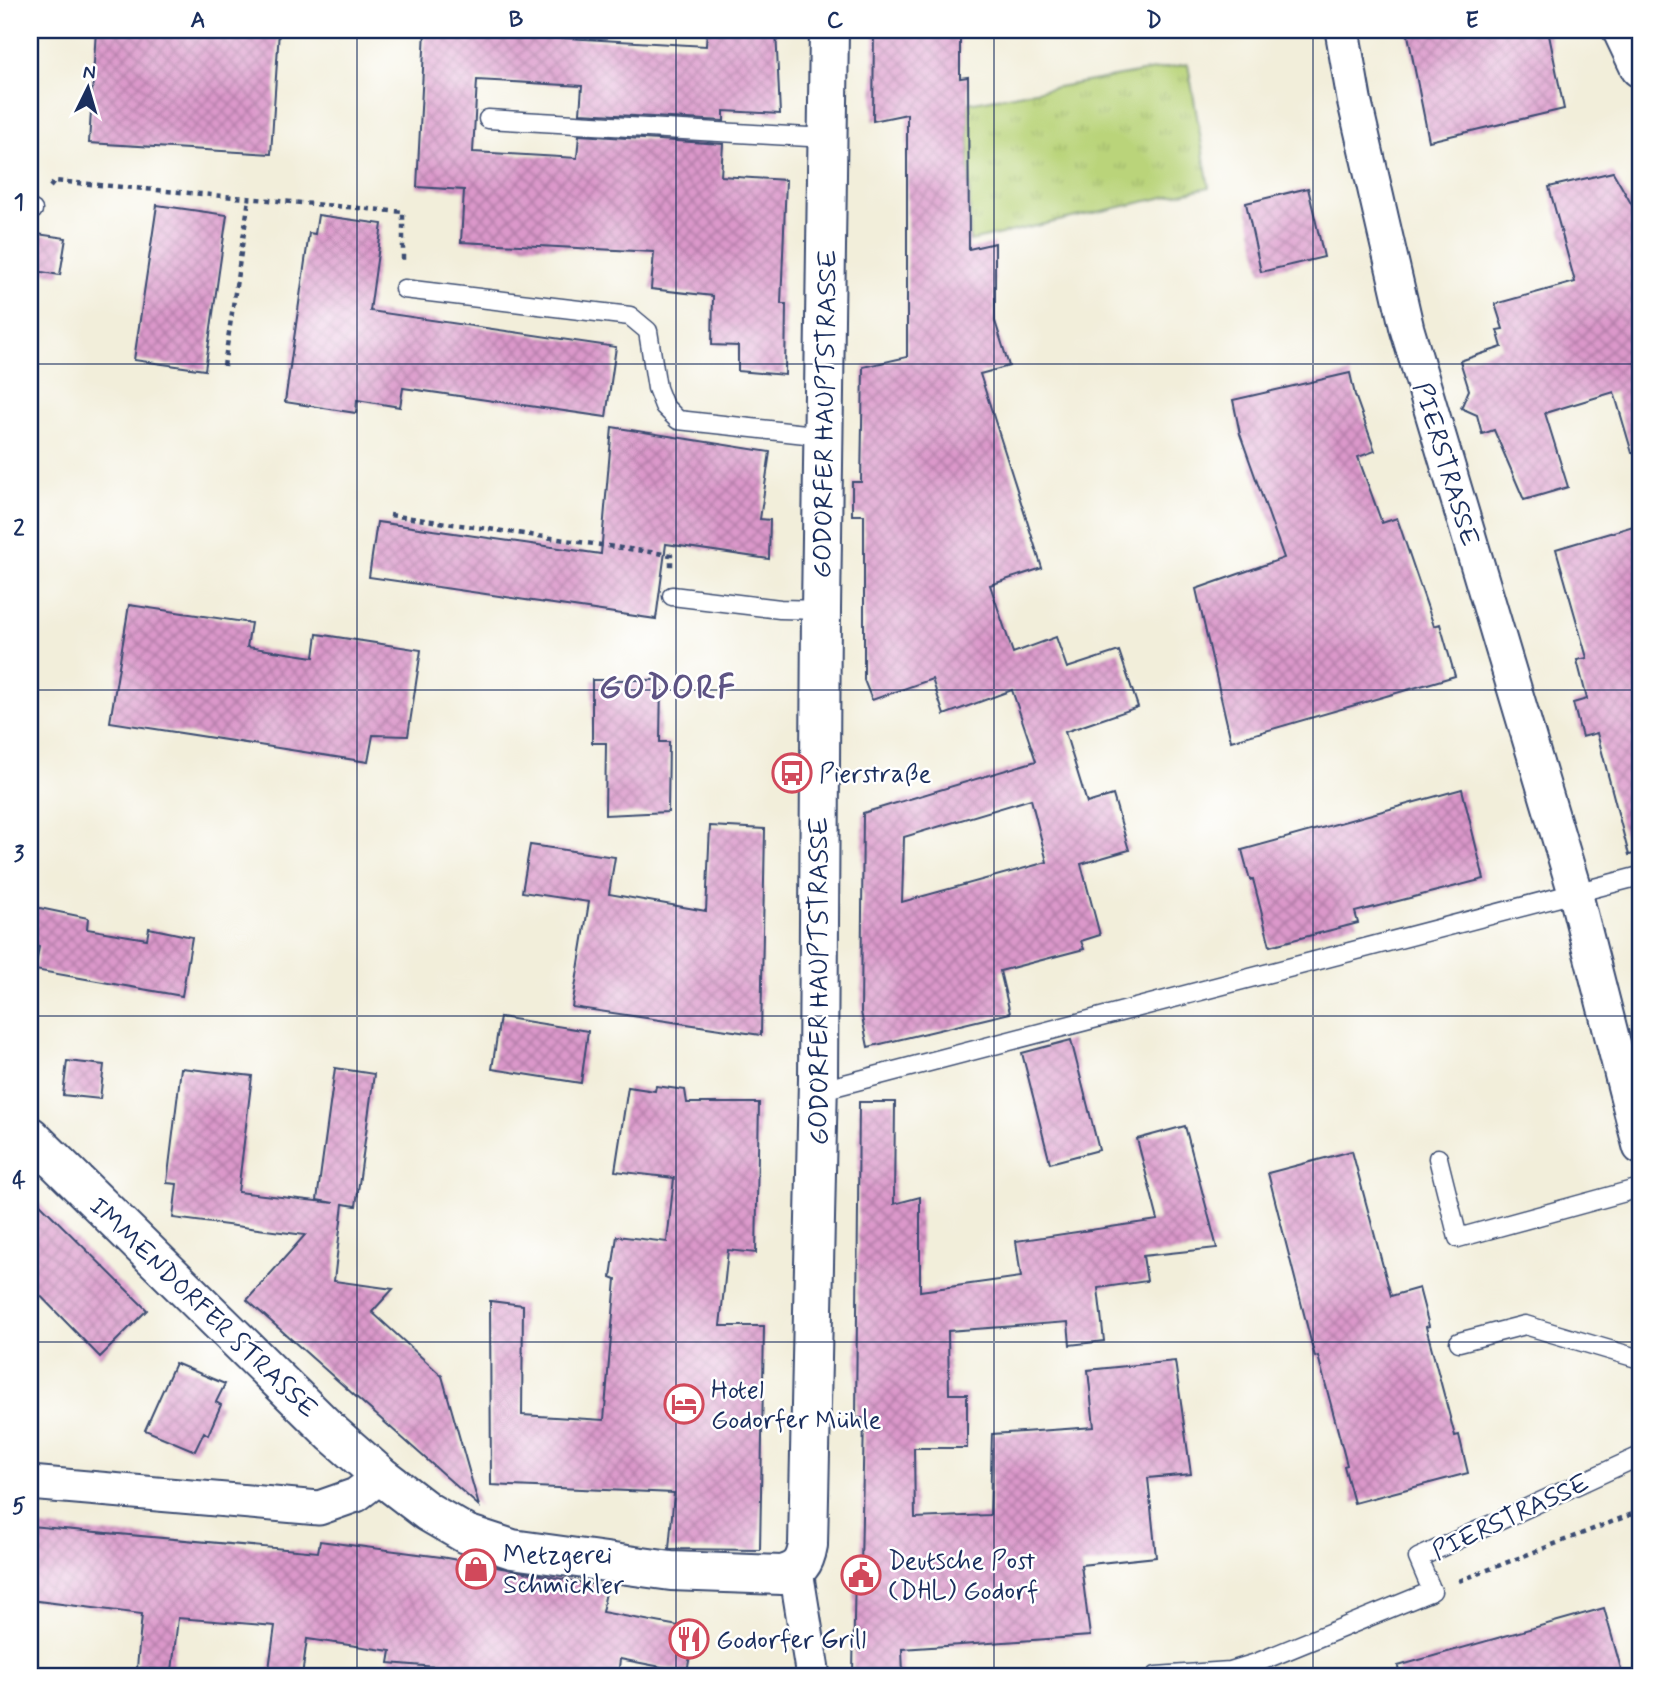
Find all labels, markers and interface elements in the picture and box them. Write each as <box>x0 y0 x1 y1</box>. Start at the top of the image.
text: A <box>190 6 206 36</box>
text: B <box>509 6 524 36</box>
text: C <box>827 6 844 36</box>
text: D <box>1146 6 1162 36</box>
text: E <box>1465 6 1479 36</box>
north arrow <box>52 52 122 122</box>
text: N <box>82 60 97 86</box>
text: 1 <box>14 188 24 218</box>
street label: GODORFER HAUPTSTRASSE <box>806 249 846 579</box>
street label: PIERSTRASSE <box>1404 378 1486 551</box>
text: 2 <box>13 514 25 544</box>
district label: GODORF <box>599 667 737 711</box>
bus stop icon: Pierstraße <box>771 752 813 794</box>
place label: Pierstraße <box>819 758 932 792</box>
street label: GODORFER HAUPTSTRASSE <box>803 817 837 1145</box>
text: 3 <box>14 840 25 870</box>
text: 4 <box>12 1166 26 1196</box>
street label: IMMENDORFER STRASSE <box>81 1190 324 1427</box>
place label: Hotel Godorfer Mühle <box>711 1374 881 1438</box>
hotel icon: Hotel Godorfer Mühle <box>663 1383 705 1425</box>
street label: PIERSTRASSE <box>1427 1467 1595 1569</box>
text: 5 <box>12 1492 26 1522</box>
place label: Metzgerei Schmickler <box>503 1539 624 1603</box>
place label: Deutsche Post (DHL) Godorf <box>888 1545 1039 1609</box>
shop icon: Metzgerei Schmickler <box>455 1548 497 1590</box>
public building icon: Deutsche Post (DHL) Godorf <box>840 1554 882 1596</box>
restaurant icon: Godorfer Grill <box>668 1618 710 1660</box>
place label: Godorfer Grill <box>716 1624 866 1658</box>

